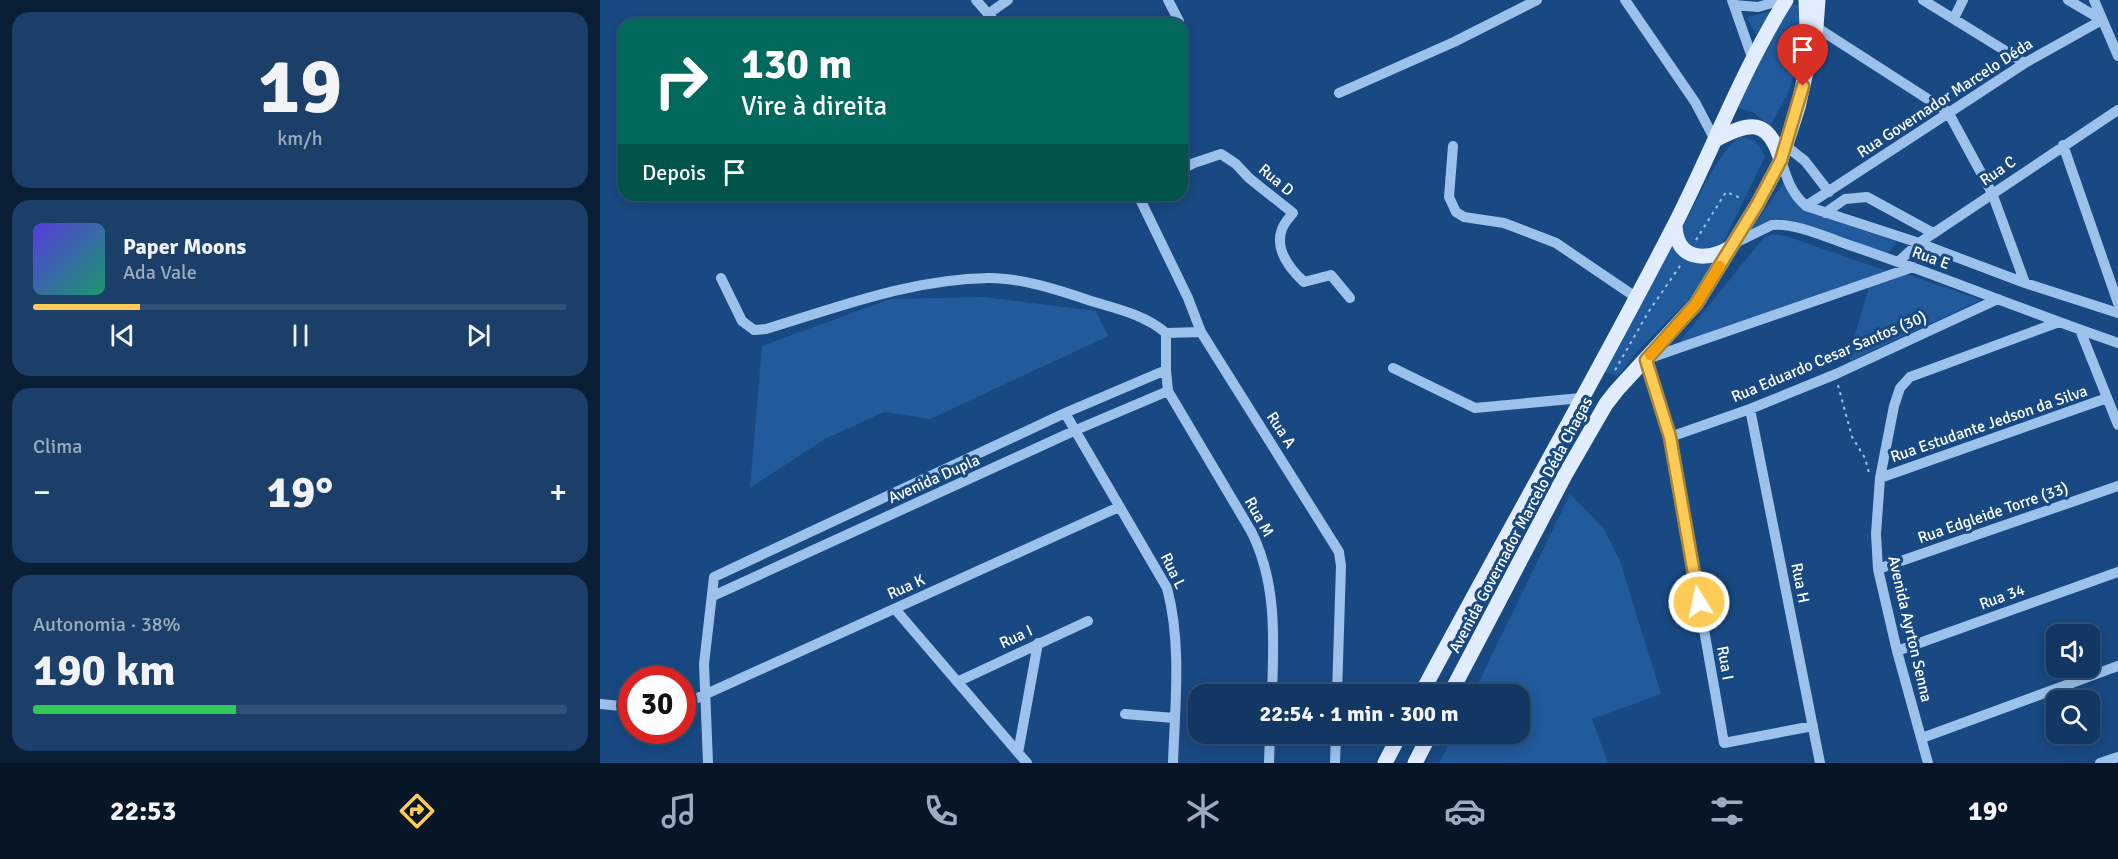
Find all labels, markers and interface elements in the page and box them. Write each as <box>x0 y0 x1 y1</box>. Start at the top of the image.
pin <box>1777 24 1828 86</box>
icon: arrive <box>1786 33 1819 66</box>
street label: Rua Governador Marcelo Déda <box>1853 34 2037 162</box>
text: 19 <box>258 39 342 135</box>
text: 130 m <box>741 39 852 90</box>
icon: right <box>642 42 720 120</box>
text: Vire à direita <box>741 90 887 123</box>
text: km/h <box>277 126 323 151</box>
street label: Rua C <box>1976 152 2020 190</box>
icon: arrive <box>718 156 751 189</box>
text: Depois <box>642 159 706 186</box>
street label: Rua D <box>1254 159 1298 201</box>
text: Paper Moons <box>123 233 246 260</box>
street label: Rua E <box>1909 242 1953 274</box>
text: Ada Vale <box>123 260 197 285</box>
street label: Rua Eduardo Cesar Santos (30) <box>1728 307 1930 407</box>
icon: previous <box>106 319 139 352</box>
icon: pause <box>284 319 317 352</box>
icon: next <box>462 319 495 352</box>
street label: Rua Estudante Jedson da Silva <box>1888 381 2090 467</box>
street label: Avenida Governador Marcelo Déda Chagas <box>1445 394 1597 656</box>
street label: Rua A <box>1262 408 1300 452</box>
text: Clima <box>33 434 82 459</box>
street label: Avenida Dupla <box>885 450 983 508</box>
text: 19° <box>267 465 333 520</box>
text: − <box>33 472 51 513</box>
text: + <box>549 472 567 513</box>
street label: Rua Edgleide Torre (33) <box>1915 478 2071 548</box>
street label: Rua M <box>1240 494 1278 540</box>
street label: Rua L <box>1156 550 1190 592</box>
street label: Avenida Ayrton Senna <box>1883 554 1937 704</box>
street label: Rua H <box>1786 561 1814 605</box>
street label: Rua K <box>884 570 928 604</box>
position arrow <box>1667 570 1731 634</box>
street label: Rua 34 <box>1977 579 2028 614</box>
text: Autonomia · 38% <box>33 612 181 637</box>
street label: Rua I <box>996 621 1036 653</box>
map controls <box>2046 624 2100 744</box>
button: sound <box>2046 624 2100 678</box>
text: 190 km <box>33 643 176 698</box>
street label: Rua I <box>1712 644 1738 682</box>
speed limit sign: 30 <box>618 666 696 744</box>
button: search <box>2046 690 2100 744</box>
text: 22:54 · 1 min · 300 m <box>1259 700 1459 727</box>
icon: directions <box>396 790 438 832</box>
icon: music <box>658 790 700 832</box>
icon: phone <box>920 790 962 832</box>
icon: climate <box>1182 790 1224 832</box>
icon: car <box>1444 790 1486 832</box>
icon: filters <box>1706 790 1748 832</box>
text: 22:53 <box>110 795 176 828</box>
text: 19° <box>1968 795 2008 828</box>

